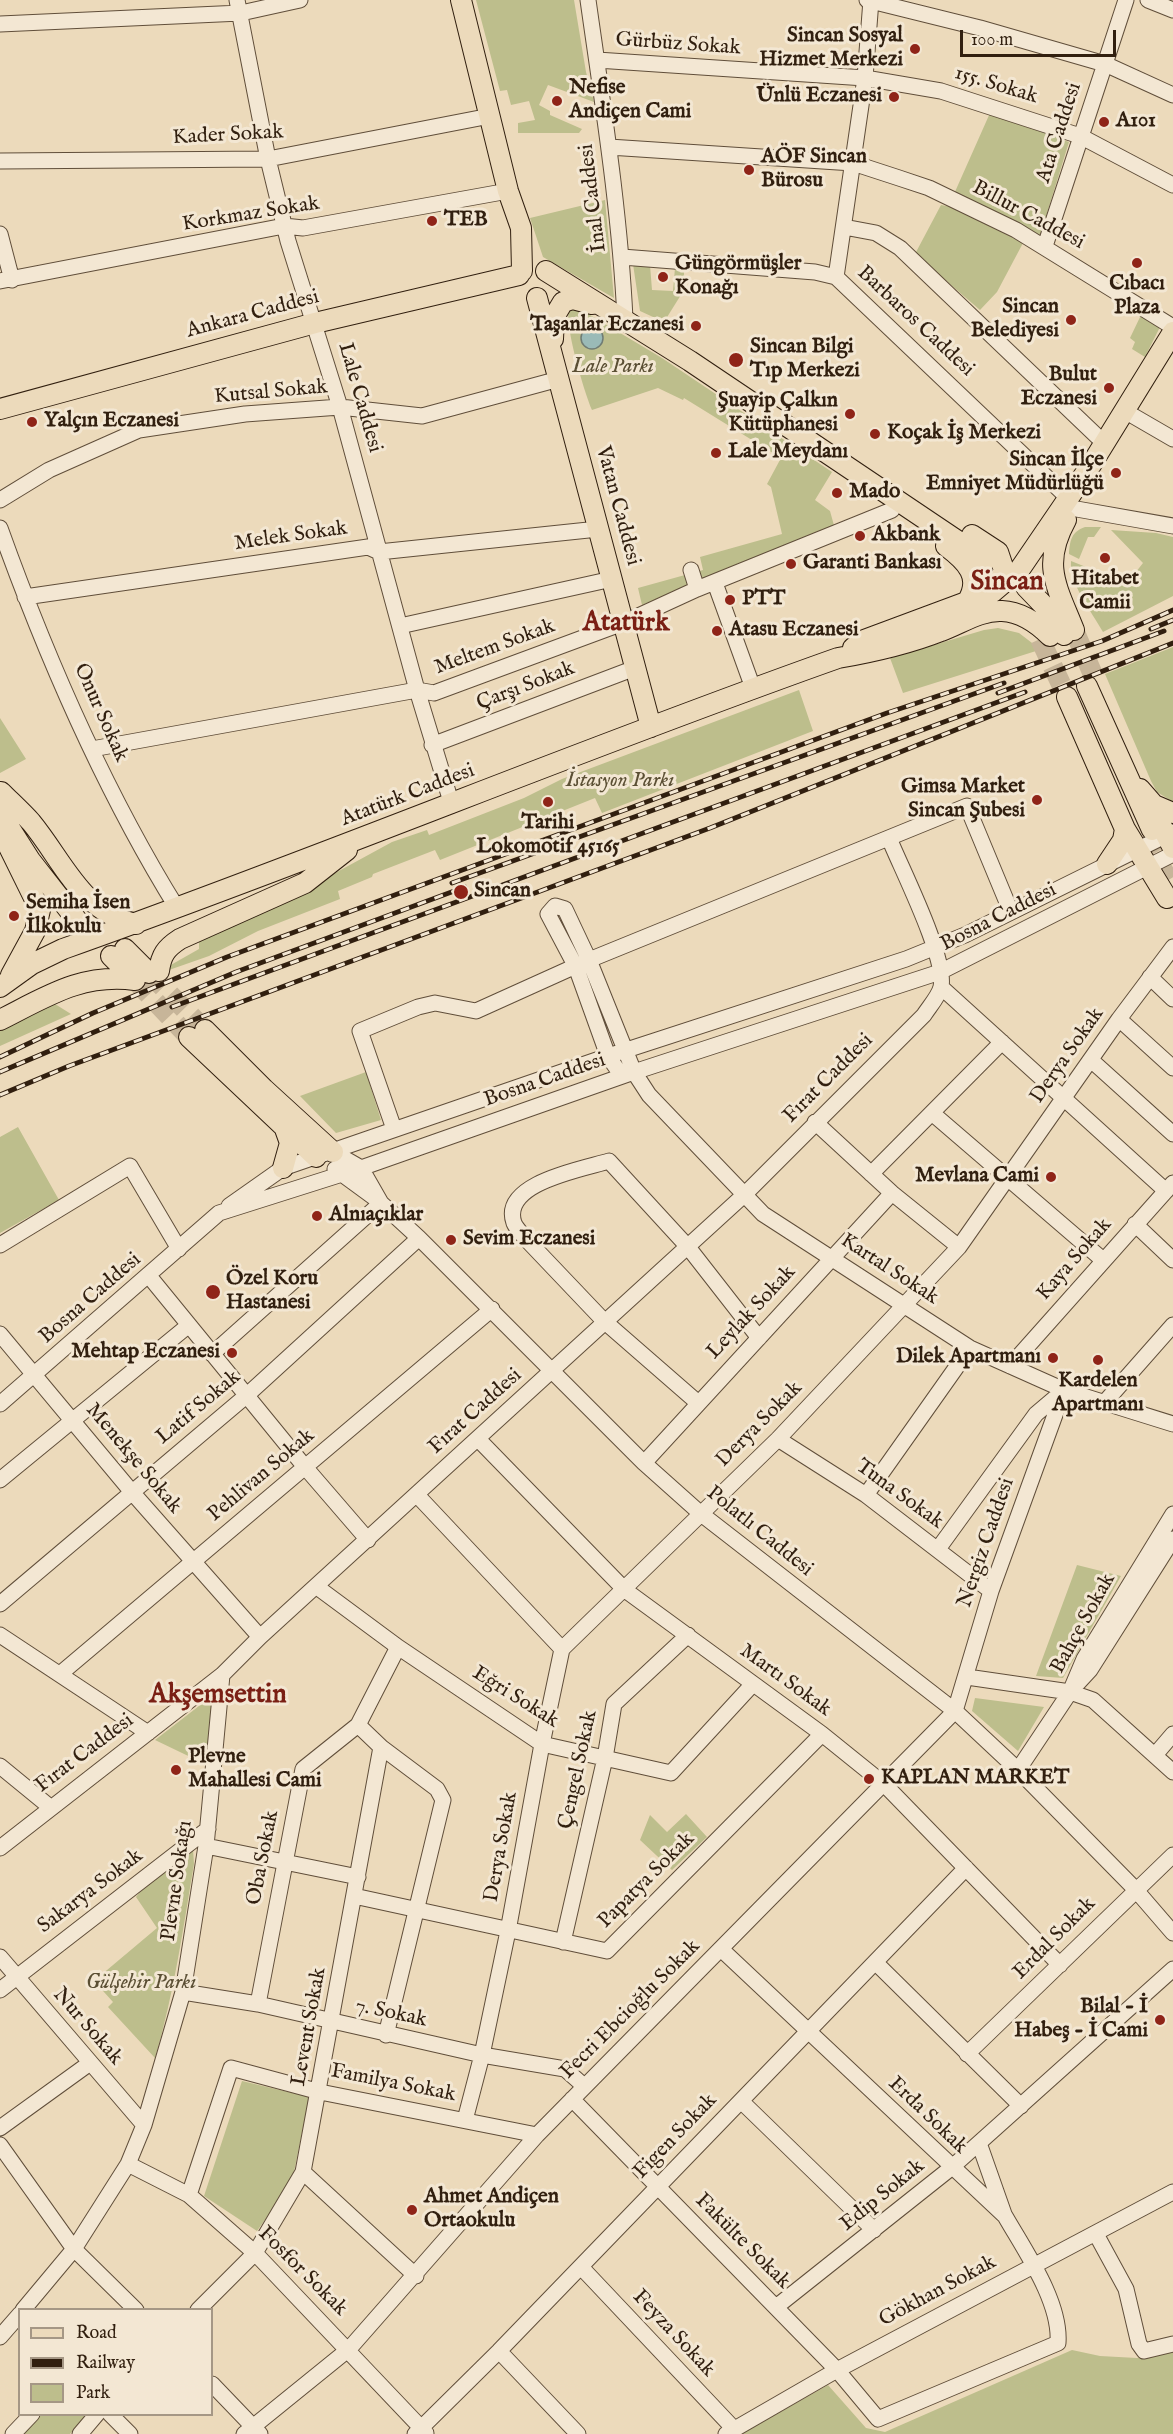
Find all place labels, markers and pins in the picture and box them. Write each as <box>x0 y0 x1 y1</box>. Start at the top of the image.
place label: Sincan Sosyal Hizmet Merkezi <box>759 24 903 74</box>
marker: Sincan Sosyal Hizmet Merkezi <box>908 42 922 56</box>
place label: Nefise Andiçen Cami <box>569 76 691 126</box>
place label: Ünlü Eczanesi <box>756 84 882 110</box>
marker: Ünlü Eczanesi <box>887 90 901 104</box>
marker: Nefise Andiçen Cami <box>550 94 564 108</box>
place label: A101 <box>1116 109 1156 135</box>
marker: A101 <box>1097 115 1111 129</box>
place label: AÖF Sincan Bürosu <box>761 145 867 195</box>
marker: AÖF Sincan Bürosu <box>742 163 756 177</box>
place label: TEB <box>444 208 488 234</box>
marker: TEB <box>425 214 439 228</box>
place label: Güngörmüşler Konağı <box>675 252 801 302</box>
marker: Cıbacı Plaza <box>1130 256 1144 270</box>
marker: Güngörmüşler Konağı <box>656 270 670 284</box>
place label: Cıbacı Plaza <box>1109 272 1165 322</box>
place label: Sincan Belediyesi <box>971 295 1059 345</box>
place label: Taşanlar Eczanesi <box>530 313 684 339</box>
marker: Sincan Belediyesi <box>1064 313 1078 327</box>
marker: Taşanlar Eczanesi <box>689 319 703 333</box>
place label: Sincan Bilgi Tıp Merkezi <box>750 335 860 385</box>
marker: Sincan Bilgi Tıp Merkezi <box>727 351 745 369</box>
place label: Bulut Eczanesi <box>1021 363 1097 413</box>
marker: Bulut Eczanesi <box>1102 381 1116 395</box>
place label: Şuayip Çalkın Kütüphanesi <box>718 389 838 439</box>
marker: Şuayip Çalkın Kütüphanesi <box>843 407 857 421</box>
place label: Yalçın Eczanesi <box>44 409 179 435</box>
marker: Yalçın Eczanesi <box>25 415 39 429</box>
place label: Koçak İş Merkezi <box>887 421 1041 447</box>
marker: Koçak İş Merkezi <box>868 427 882 441</box>
place label: Lale Meydanı <box>728 440 848 466</box>
marker: Lale Meydanı <box>709 446 723 460</box>
place label: Sincan İlçe Emniyet Müdürlüğü <box>926 448 1104 498</box>
marker: Sincan İlçe Emniyet Müdürlüğü <box>1109 466 1123 480</box>
place label: Mado <box>849 480 900 506</box>
marker: Mado <box>830 486 844 500</box>
place label: Akbank <box>872 523 940 549</box>
marker: Akbank <box>853 529 867 543</box>
place label: Garanti Bankası <box>803 551 942 577</box>
marker: Hitabet Camii <box>1098 551 1112 565</box>
marker: Garanti Bankası <box>784 557 798 571</box>
place label: Hitabet Camii <box>1071 567 1139 617</box>
place label: PTT <box>742 587 785 613</box>
marker: PTT <box>723 593 737 607</box>
place label: Atasu Eczanesi <box>729 618 859 644</box>
marker: Atasu Eczanesi <box>710 624 724 638</box>
place label: Gimsa Market Sincan Şubesi <box>901 775 1025 825</box>
marker: Gimsa Market Sincan Şubesi <box>1030 793 1044 807</box>
marker: Tarihi Lokomotif 45165 <box>541 795 555 809</box>
place label: Tarihi Lokomotif 45165 <box>476 811 620 861</box>
place label: Sincan <box>474 879 531 905</box>
marker: Sincan <box>452 883 470 901</box>
place label: Semiha İsen İlkokulu <box>26 891 130 941</box>
marker: Semiha İsen İlkokulu <box>7 909 21 923</box>
place label: Mevlana Cami <box>915 1164 1039 1190</box>
marker: Mevlana Cami <box>1044 1170 1058 1184</box>
place label: Alnıaçıklar <box>329 1203 423 1229</box>
marker: Alnıaçıklar <box>310 1209 324 1223</box>
place label: Sevim Eczanesi <box>463 1227 595 1253</box>
marker: Sevim Eczanesi <box>444 1233 458 1247</box>
place label: Özel Koru Hastanesi <box>226 1267 318 1317</box>
marker: Özel Koru Hastanesi <box>204 1283 222 1301</box>
place label: Mehtap Eczanesi <box>71 1340 220 1366</box>
place label: Dilek Apartmanı <box>896 1345 1041 1371</box>
marker: Mehtap Eczanesi <box>225 1346 239 1360</box>
marker: Dilek Apartmanı <box>1046 1351 1060 1365</box>
marker: Kardelen Apartmanı <box>1091 1353 1105 1367</box>
place label: Kardelen Apartmanı <box>1052 1369 1144 1419</box>
place label: Plevne Mahallesi Cami <box>188 1745 322 1795</box>
marker: Plevne Mahallesi Cami <box>169 1763 183 1777</box>
place label: KAPLAN MARKET <box>881 1766 1069 1792</box>
marker: KAPLAN MARKET <box>862 1772 876 1786</box>
place label: Bilal - İ Habeş - İ Cami <box>1014 1995 1148 2045</box>
marker: Bilal - İ Habeş - İ Cami <box>1153 2013 1167 2027</box>
place label: Ahmet Andiçen Ortaokulu <box>424 2185 559 2235</box>
marker: Ahmet Andiçen Ortaokulu <box>405 2203 419 2217</box>

